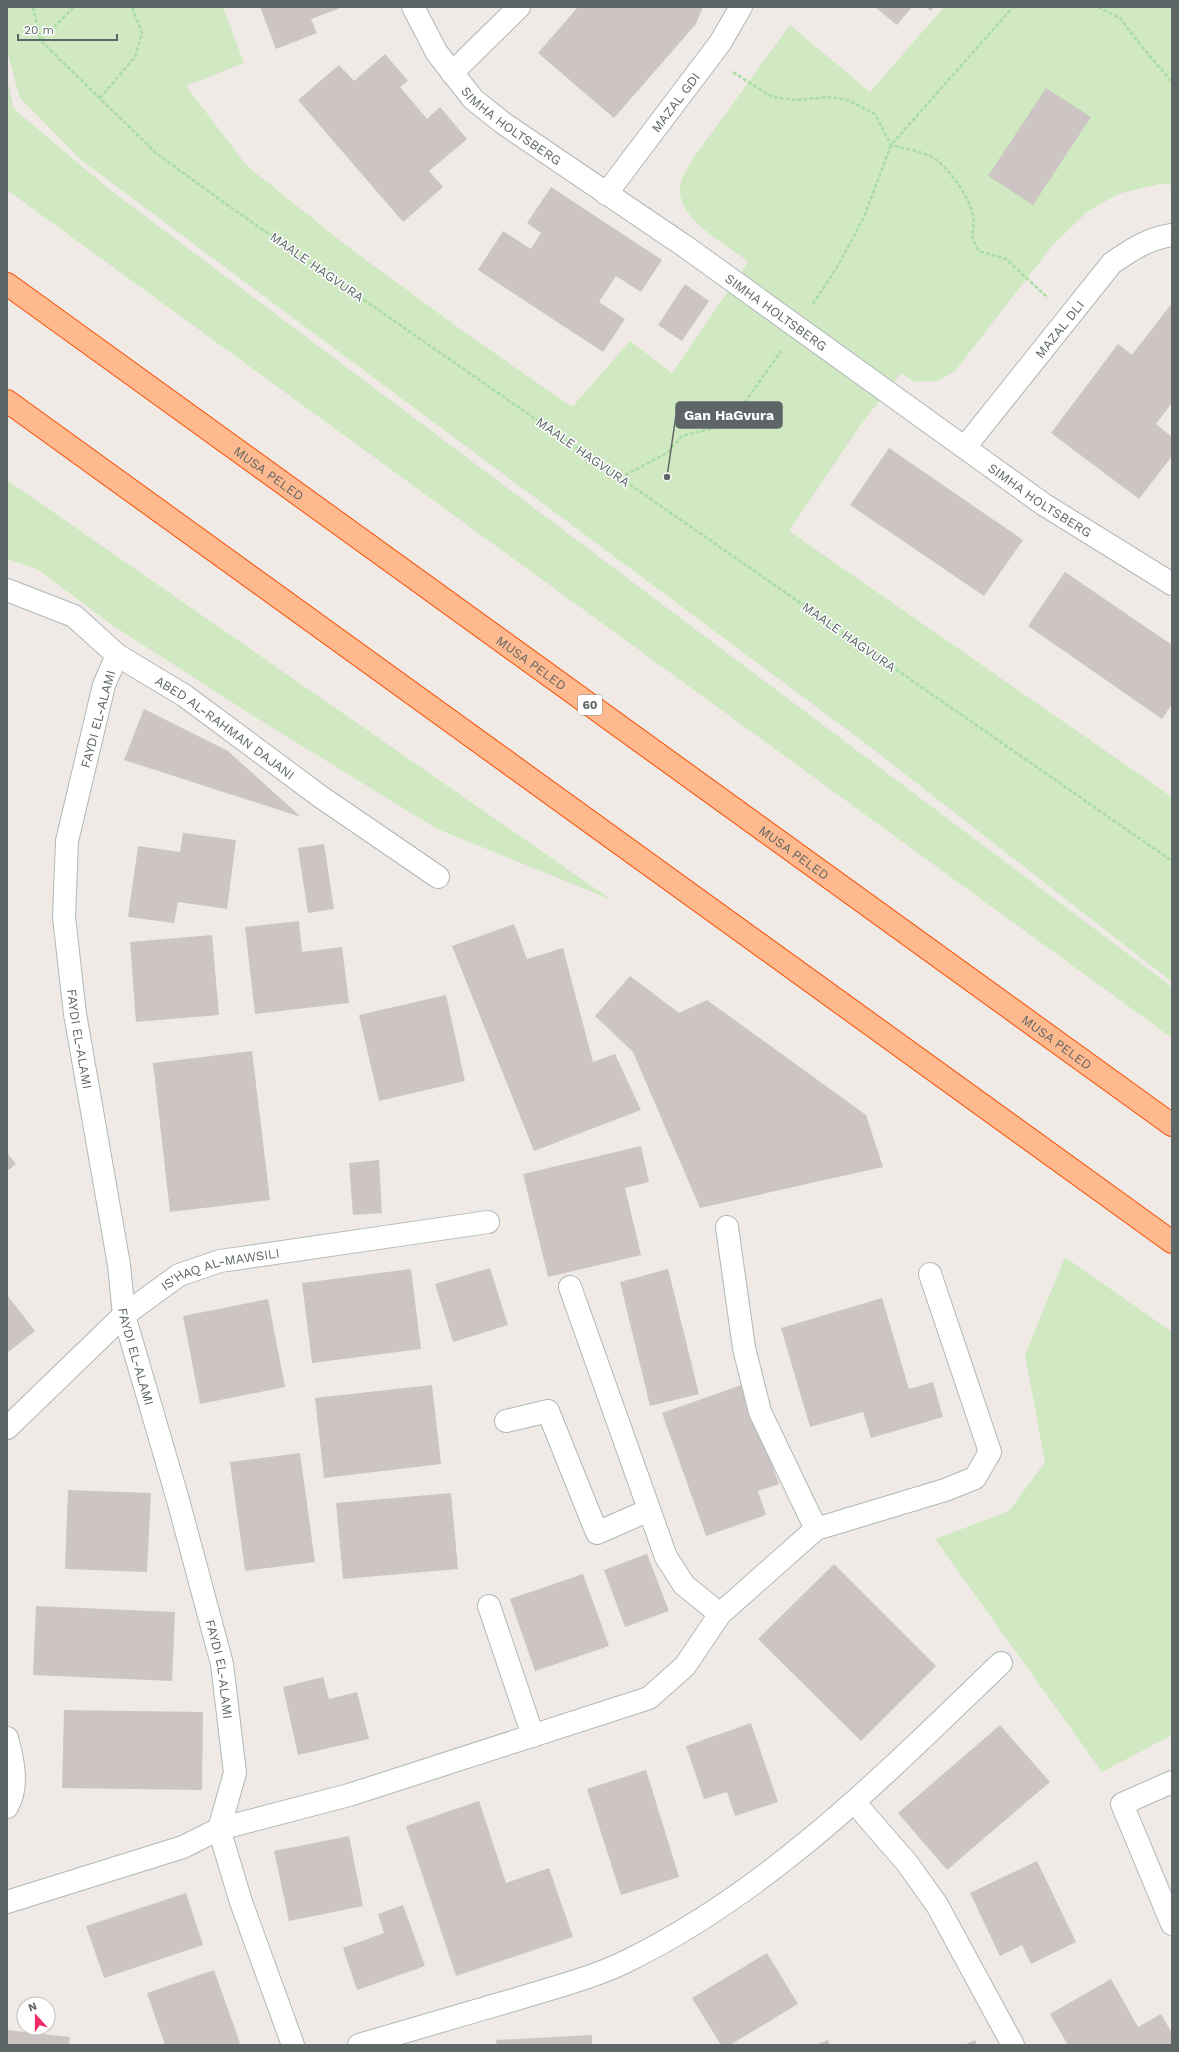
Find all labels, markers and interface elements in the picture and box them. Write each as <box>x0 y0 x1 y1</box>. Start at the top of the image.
scale bar <box>18 16 117 42</box>
text: 20 m <box>24 23 54 37</box>
street label: MAZAL GDI <box>648 69 703 135</box>
street label: SIMHA HOLTSBERG <box>458 83 564 168</box>
street label: MAALE HAGVURA <box>267 229 367 305</box>
street label: SIMHA HOLTSBERG <box>723 270 830 354</box>
street label: MAZAL DLI <box>1032 297 1087 361</box>
callout: Gan HaGvura <box>676 402 782 428</box>
text: Gan HaGvura <box>684 407 775 423</box>
street label: MAALE HAGVURA <box>533 414 633 490</box>
street label: MUSA PELED <box>231 443 307 503</box>
street label: SIMHA HOLTSBERG <box>986 460 1095 540</box>
street label: MAALE HAGVURA <box>799 599 899 675</box>
street label: MUSA PELED <box>494 632 570 693</box>
street label: FAYDI EL-ALAMI <box>78 668 118 770</box>
street label: ABED AL-RAHMAN DAJANI <box>153 672 298 782</box>
road number: 60 <box>578 695 602 715</box>
street label: MUSA PELED <box>756 822 832 883</box>
street label: FAYDI EL-ALAMI <box>65 988 95 1090</box>
street label: MUSA PELED <box>1019 1012 1095 1072</box>
street label: IS'HAQ AL-MAWSILI <box>158 1245 280 1293</box>
street label: FAYDI EL-ALAMI <box>116 1307 157 1407</box>
street label: FAYDI EL-ALAMI <box>203 1618 236 1720</box>
north arrow <box>16 1996 56 2036</box>
text: N <box>26 2000 39 2015</box>

